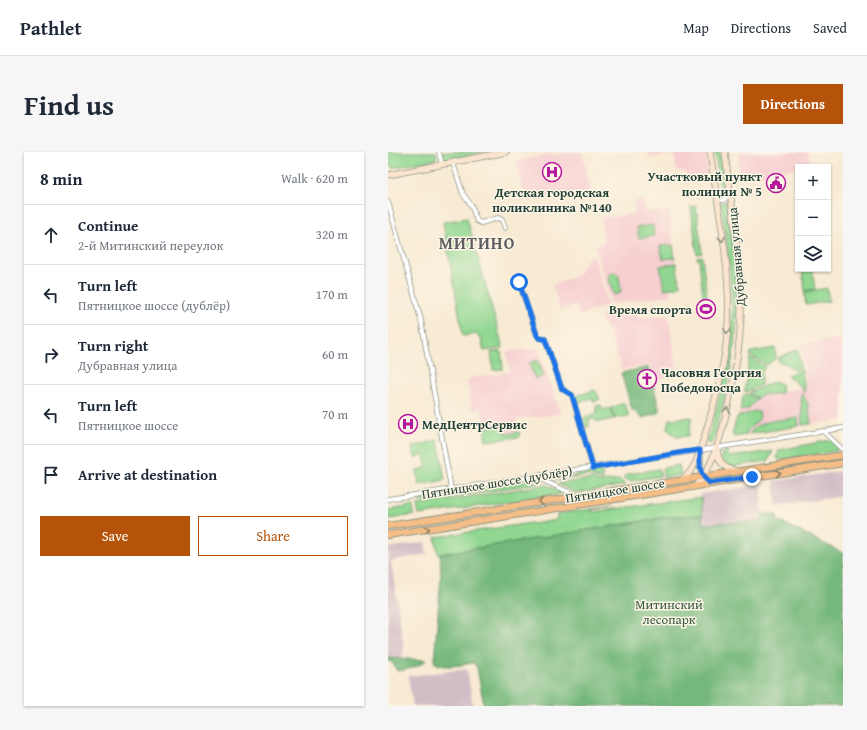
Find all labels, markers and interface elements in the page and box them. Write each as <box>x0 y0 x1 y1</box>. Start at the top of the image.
text: Pathlet <box>20 14 82 42</box>
text: Map <box>683 18 709 38</box>
text: Directions <box>731 18 791 38</box>
text: Saved <box>813 18 847 38</box>
text: Find us <box>24 84 114 125</box>
button: Directions <box>743 84 843 124</box>
hospital icon: Детская городская поликлиника №140 <box>541 161 563 183</box>
map controls <box>795 164 831 272</box>
button: + <box>795 164 831 200</box>
text: 8 min <box>40 166 82 191</box>
place label: Участковый пункт полиции № 5 <box>647 167 762 201</box>
text: Walk · 620 m <box>281 169 348 188</box>
public building icon: Участковый пункт полиции № 5 <box>765 172 787 194</box>
place label: Детская городская поликлиника №140 <box>492 183 612 217</box>
button: − <box>795 200 831 236</box>
street label: Дубравная улица <box>723 206 750 308</box>
text: Continue <box>78 215 139 236</box>
icon: ahead <box>40 224 62 246</box>
text: 320 m <box>316 225 348 244</box>
district label: МИТИНО <box>439 230 515 255</box>
text: 2-й Митинский переулок <box>78 236 223 255</box>
one-way arrow <box>717 236 726 242</box>
button: layers <box>795 236 831 272</box>
route start <box>510 273 528 291</box>
text: Turn left <box>78 275 137 296</box>
icon: left <box>40 284 62 306</box>
text: 170 m <box>316 285 348 304</box>
text: Пятницкое шоссе (дублёр) <box>78 296 230 315</box>
sports icon: Время спорта <box>695 298 717 320</box>
place label: Время спорта <box>609 300 692 319</box>
one-way arrow <box>723 328 732 334</box>
text: Turn right <box>78 335 149 356</box>
icon: right <box>40 344 62 366</box>
text: 60 m <box>322 345 348 364</box>
text: Дубравная улица <box>78 356 177 375</box>
place label: Часовня Георгия Победоносца <box>661 363 762 397</box>
church icon: Часовня Георгия Победоносца <box>636 368 658 390</box>
text: Turn left <box>78 395 137 416</box>
icon: left <box>40 404 62 426</box>
text: 70 m <box>322 405 348 424</box>
one-way arrow <box>722 407 730 414</box>
hospital icon: МедЦентрСервис <box>397 413 419 435</box>
place label: МедЦентрСервис <box>422 415 527 434</box>
text: Пятницкое шоссе <box>78 416 178 435</box>
street label: Пятницкое шоссе (дублёр) <box>420 461 574 504</box>
icon: arrive <box>40 464 62 486</box>
text: Arrive at destination <box>78 464 217 485</box>
route end <box>743 468 761 486</box>
one-way arrow <box>774 469 781 478</box>
street label: Пятницкое шоссе <box>564 473 666 508</box>
one-way arrow <box>538 497 544 506</box>
button: Save <box>40 516 190 556</box>
button: Share <box>198 516 348 556</box>
one-way arrow <box>423 525 430 534</box>
park label: Митинский лесопарк <box>635 595 703 629</box>

